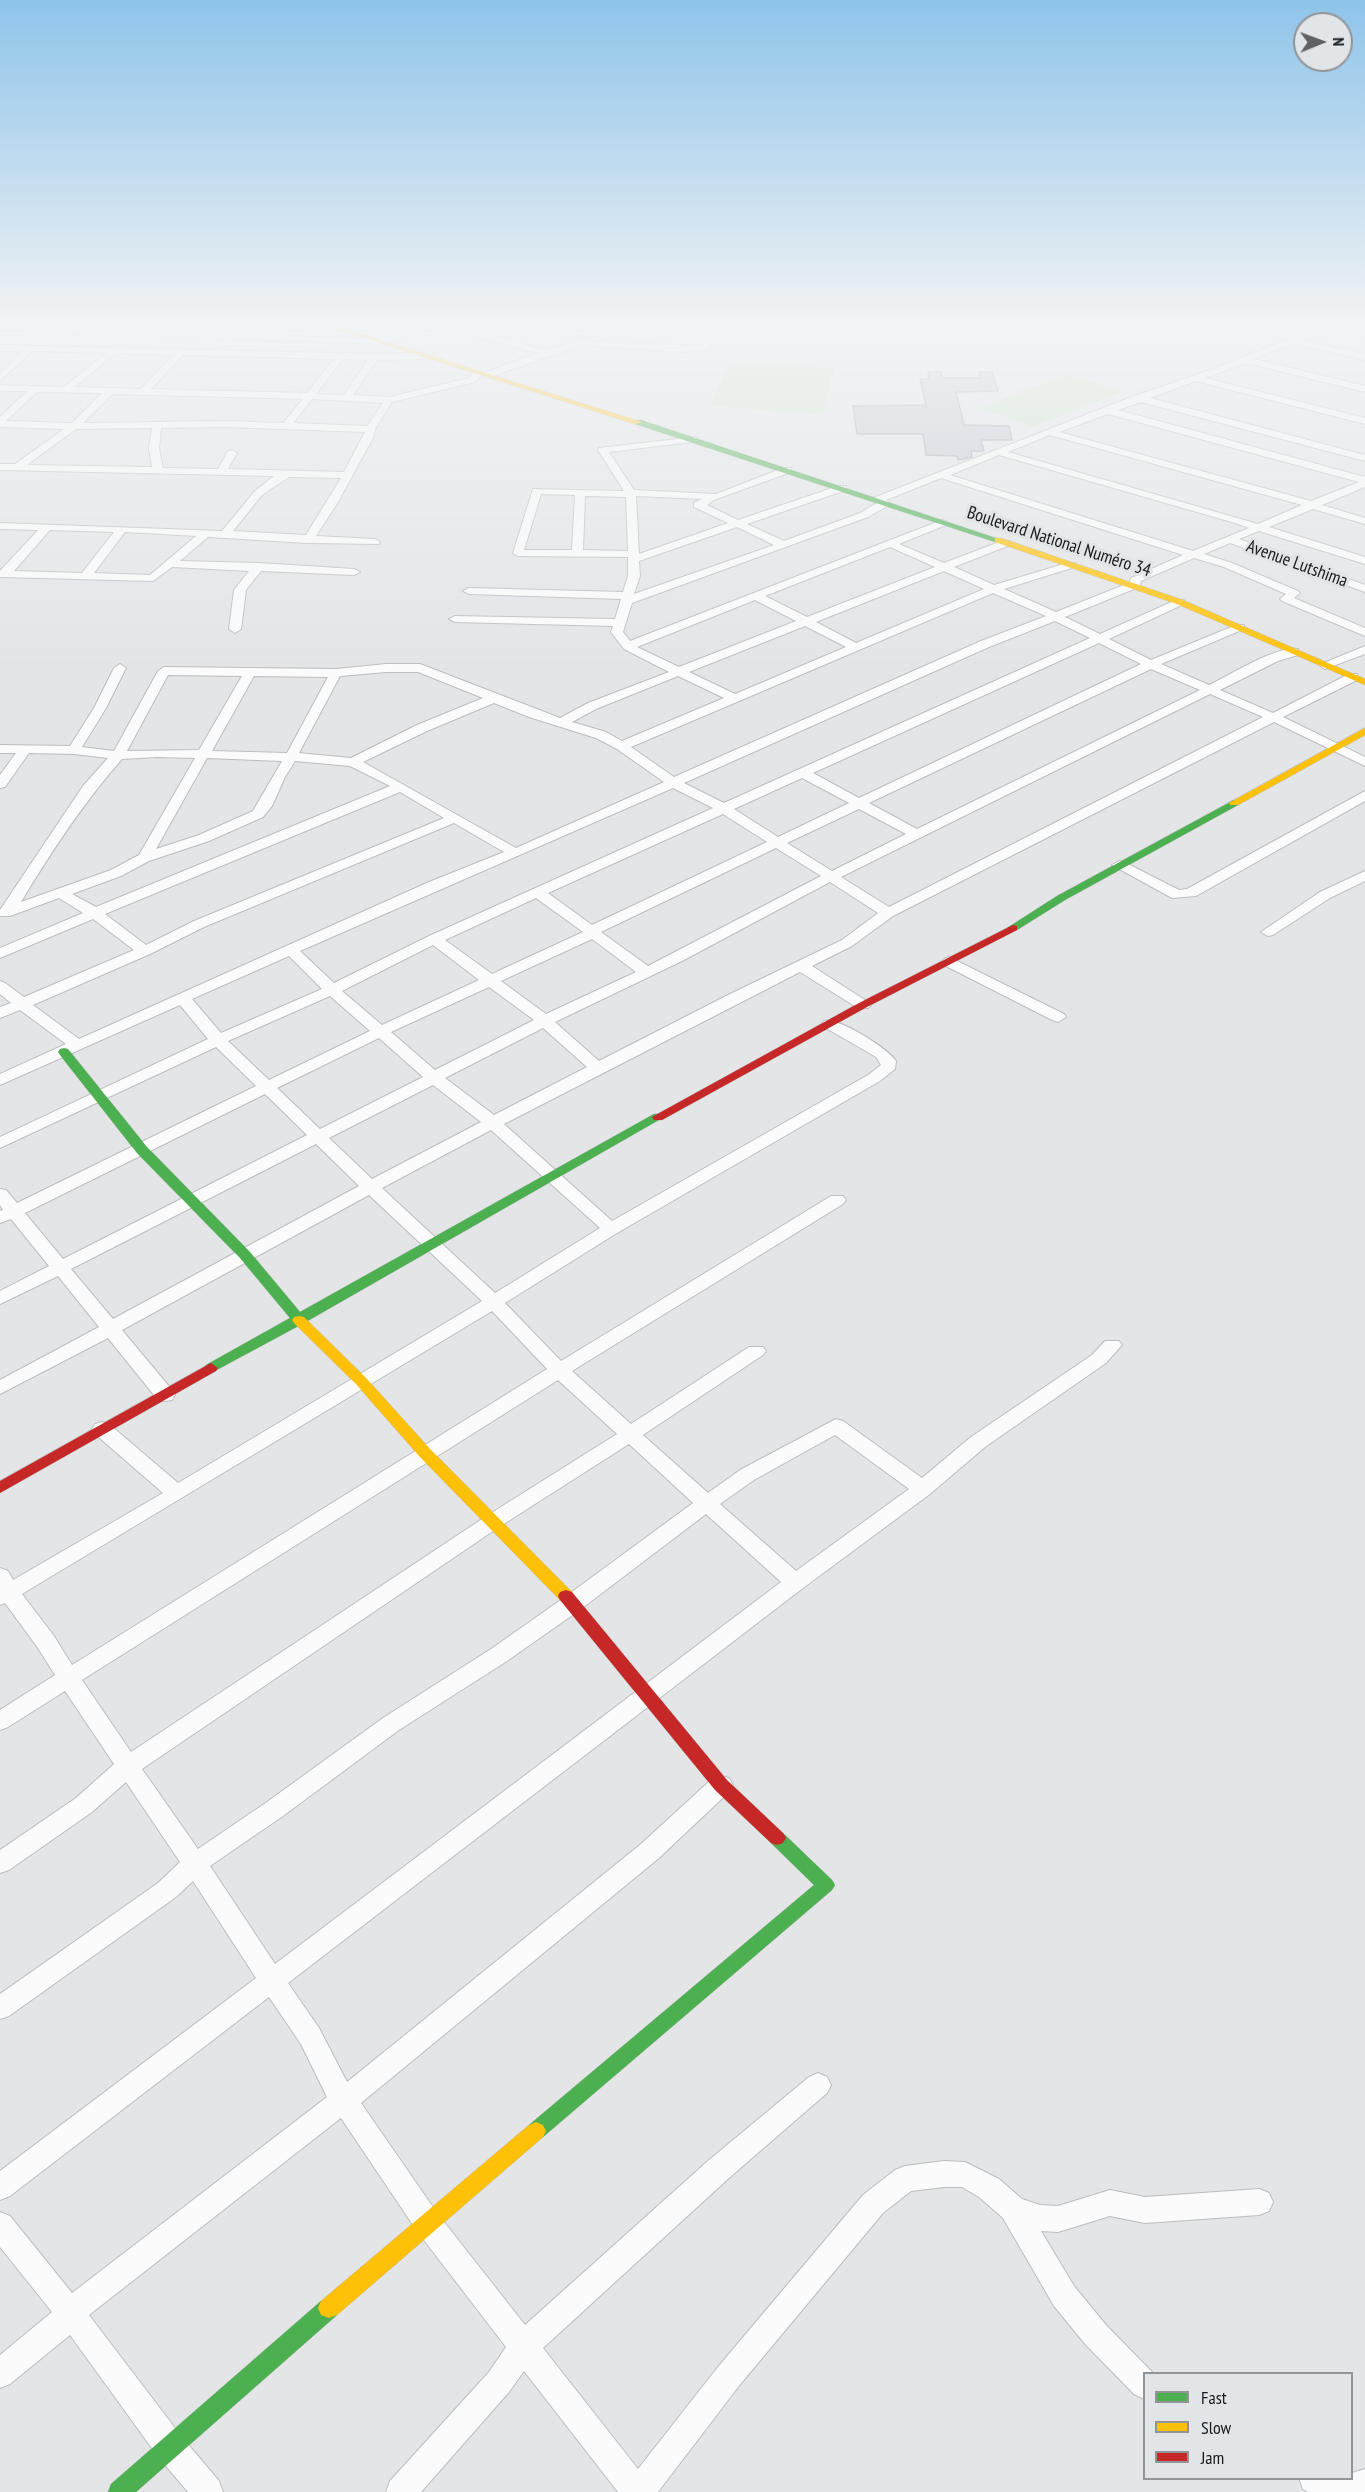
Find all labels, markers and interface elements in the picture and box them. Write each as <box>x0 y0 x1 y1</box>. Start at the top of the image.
north arrow <box>1293 12 1353 72</box>
text: N <box>1329 37 1349 46</box>
street label: Boulevard National Numéro 34 <box>964 502 1154 582</box>
street label: Avenue Lutshima <box>1243 536 1351 592</box>
legend <box>1143 2372 1353 2480</box>
text: Fast <box>1201 2386 1227 2409</box>
text: Slow <box>1201 2416 1231 2439</box>
text: Jam <box>1201 2446 1224 2469</box>

